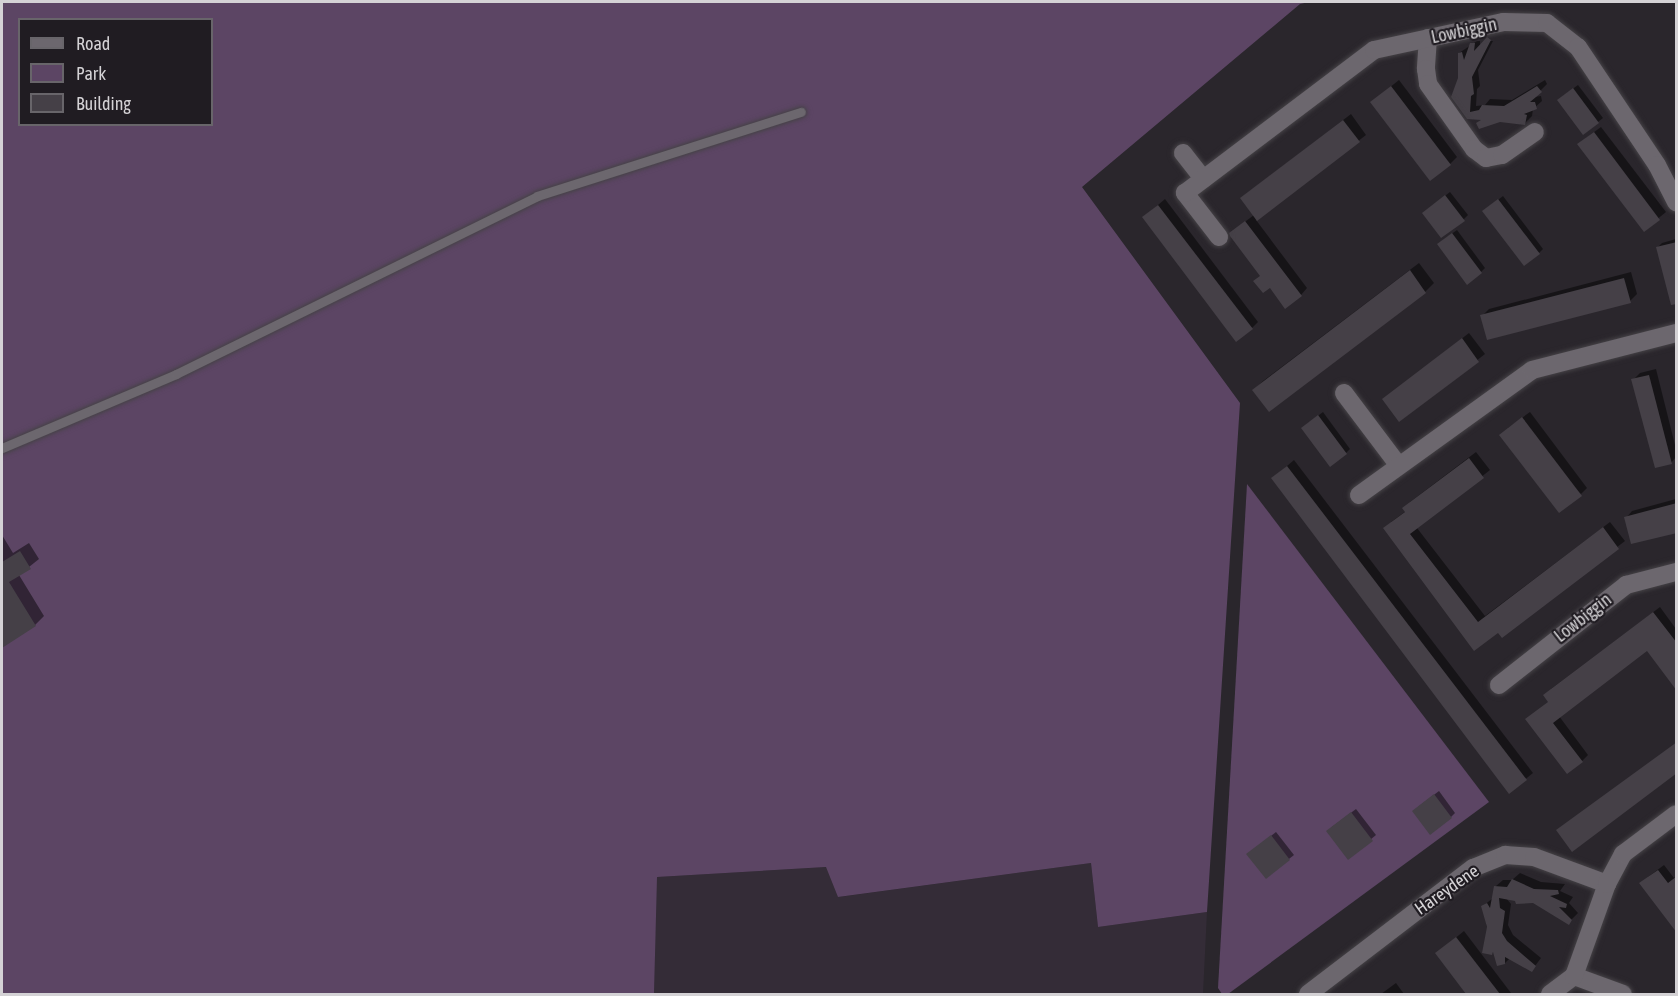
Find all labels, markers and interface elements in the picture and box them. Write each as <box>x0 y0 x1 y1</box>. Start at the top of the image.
street label: Lowbiggin <box>1429 14 1499 48</box>
legend <box>18 18 213 126</box>
text: Road <box>76 33 110 54</box>
text: Park <box>76 63 106 84</box>
text: Building <box>76 93 131 114</box>
street label: Lowbiggin <box>1550 589 1616 647</box>
street label: Hareydene <box>1411 860 1483 920</box>

